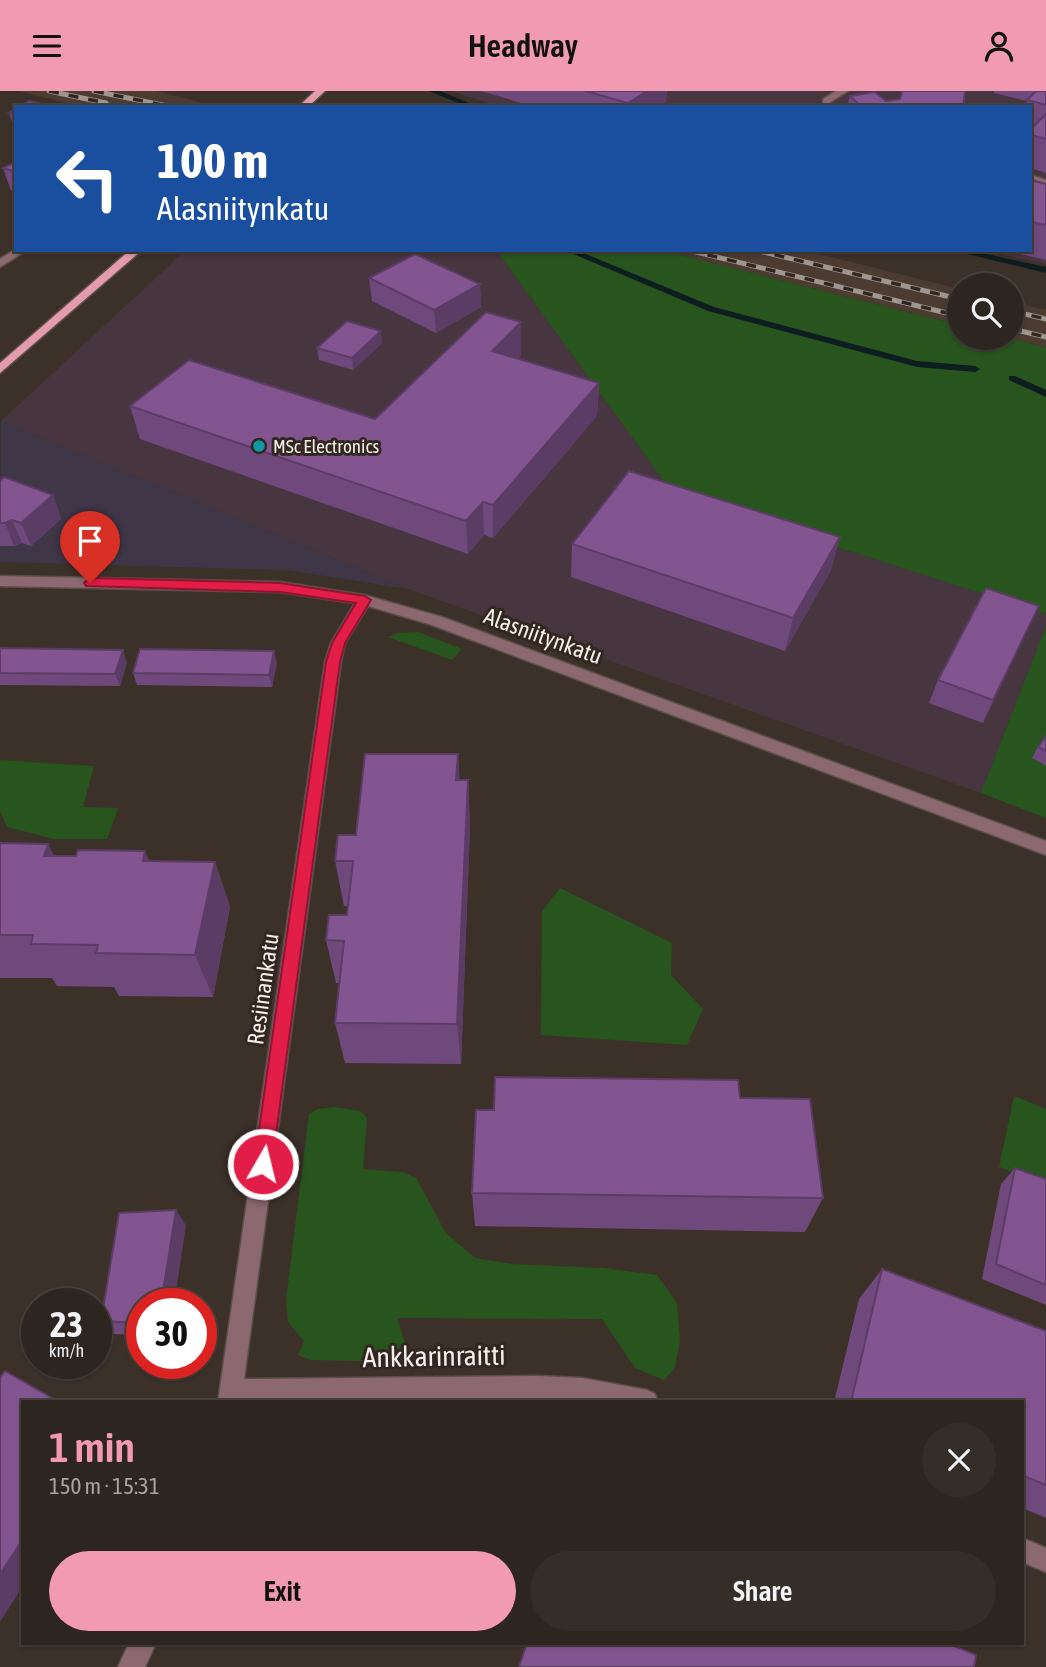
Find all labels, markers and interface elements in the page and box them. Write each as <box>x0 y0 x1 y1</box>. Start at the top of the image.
icon: menu <box>28 27 66 65</box>
text: Headway <box>468 27 578 64</box>
icon: person <box>980 27 1018 65</box>
text: 100 m <box>157 132 268 188</box>
icon: left <box>42 133 133 224</box>
text: Alasniitynkatu <box>157 190 329 227</box>
map controls <box>947 273 1024 350</box>
button: search <box>947 273 1024 350</box>
place label: MSc Electronics <box>273 435 379 457</box>
marker: MSc Electronics <box>251 438 267 454</box>
pin <box>60 511 120 583</box>
icon: arrive <box>71 522 109 560</box>
street label: Alasniitynkatu <box>480 603 606 669</box>
street label: Resiinankatu <box>242 932 284 1046</box>
position arrow <box>226 1127 300 1201</box>
speed limit sign: 30 <box>126 1288 217 1379</box>
text: 23 <box>50 1304 83 1344</box>
street label: Ankkarinraitti <box>362 1339 506 1373</box>
text: km/h <box>49 1340 84 1361</box>
text: 1 min <box>49 1423 135 1471</box>
button: close <box>922 1423 996 1497</box>
text: 150 m · 15:31 <box>49 1473 160 1499</box>
button: Exit <box>49 1551 516 1631</box>
button: Share <box>530 1551 996 1631</box>

